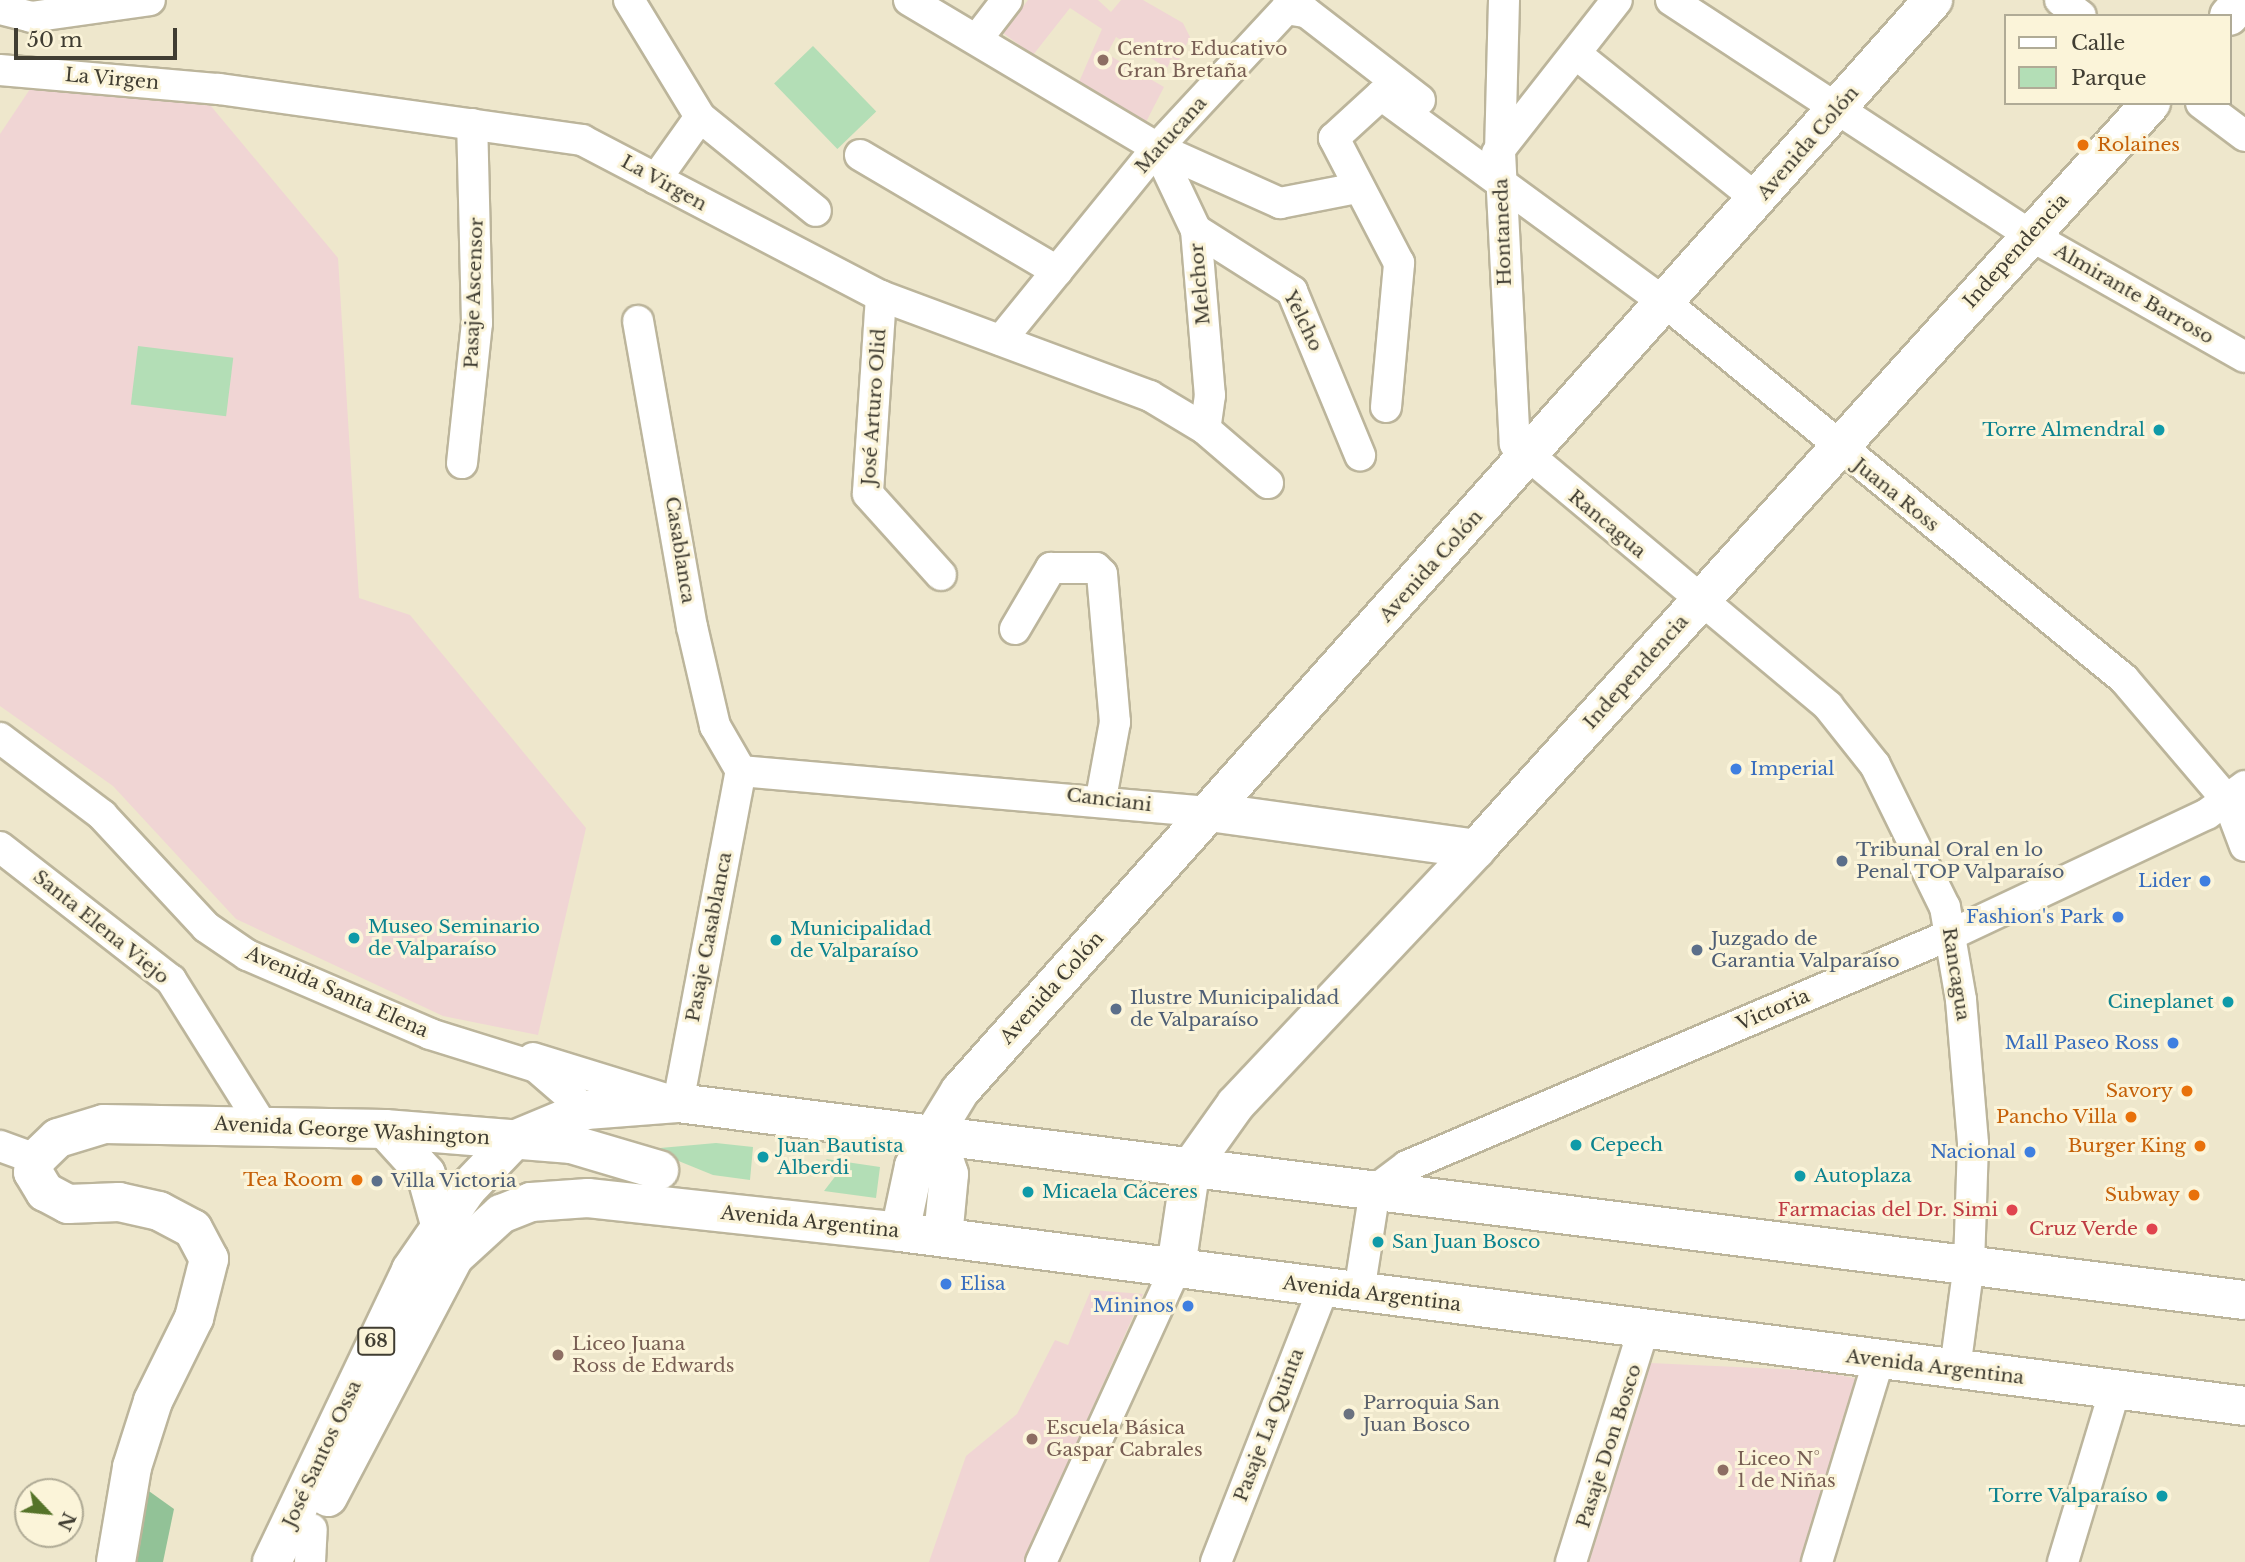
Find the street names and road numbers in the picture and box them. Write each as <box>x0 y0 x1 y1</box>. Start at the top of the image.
street label: La Virgen <box>64 63 160 95</box>
street label: Avenida Colón <box>1752 81 1864 205</box>
street label: Matucana <box>1131 92 1211 178</box>
street label: La Virgen <box>617 150 711 216</box>
street label: Hontaneda <box>1490 178 1516 286</box>
street label: Independencia <box>1959 189 2073 313</box>
street label: Pasaje Ascensor <box>460 217 488 369</box>
street label: Almirante Barroso <box>2050 239 2218 349</box>
street label: Melchor <box>1185 242 1215 326</box>
street label: Yelcho <box>1279 287 1327 355</box>
street label: José Arturo Olid <box>857 327 891 487</box>
street label: Juana Ross <box>1848 453 1944 537</box>
street label: Rancagua <box>1564 485 1650 563</box>
street label: Casablanca <box>660 495 700 605</box>
street label: Avenida Colón <box>1375 505 1487 627</box>
street label: Independencia <box>1579 610 1693 734</box>
street label: Canciani <box>1065 783 1153 817</box>
street label: Pasaje Casablanca <box>681 850 737 1024</box>
street label: Santa Elena Viejo <box>28 865 174 989</box>
street label: Rancagua <box>1937 926 1975 1022</box>
street label: Avenida Colón <box>996 927 1108 1049</box>
street label: Avenida Santa Elena <box>242 941 432 1043</box>
street label: Victoria <box>1733 984 1813 1036</box>
street label: Avenida George Washington <box>213 1112 491 1150</box>
street label: Avenida Argentina <box>719 1201 901 1243</box>
street label: Avenida Argentina <box>1281 1272 1463 1316</box>
road number: 68 <box>357 1326 395 1356</box>
street label: Pasaje La Quinta <box>1229 1345 1309 1505</box>
street label: Avenida Argentina <box>1844 1345 2026 1389</box>
street label: Pasaje Don Bosco <box>1572 1361 1646 1531</box>
street label: José Santos Ossa <box>278 1377 366 1531</box>

